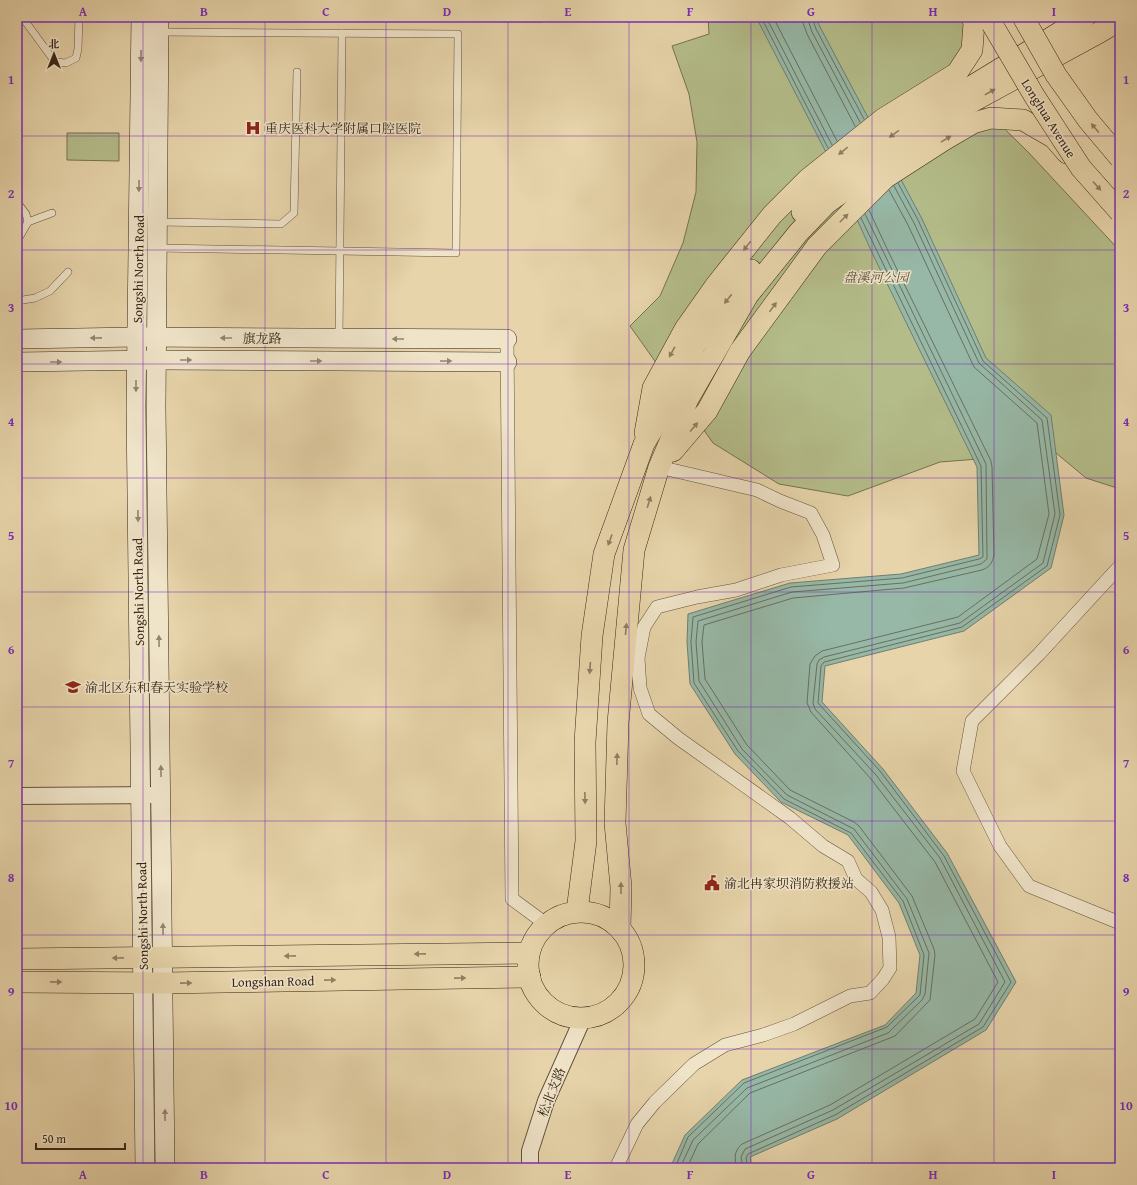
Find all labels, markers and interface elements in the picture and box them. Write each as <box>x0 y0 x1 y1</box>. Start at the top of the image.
text: A <box>79 2 88 21</box>
text: B <box>200 2 208 21</box>
text: C <box>322 2 330 21</box>
text: D <box>443 2 451 21</box>
text: E <box>565 2 572 21</box>
text: F <box>687 2 694 21</box>
text: G <box>807 2 815 21</box>
text: H <box>928 2 938 21</box>
text: I <box>1052 2 1056 21</box>
north arrow <box>34 34 74 74</box>
text: 北 <box>49 36 60 52</box>
one-way arrow <box>138 50 144 63</box>
text: 1 <box>8 70 14 89</box>
text: 1 <box>1123 70 1129 89</box>
street label: Longhua Avenue <box>1017 75 1080 161</box>
one-way arrow <box>984 89 995 95</box>
hospital icon: 重庆医科大学附属口腔医院 <box>244 119 262 137</box>
place label: 重庆医科大学附属口腔医院 <box>265 119 421 138</box>
one-way arrow <box>1091 123 1100 134</box>
one-way arrow <box>889 130 900 138</box>
one-way arrow <box>940 135 952 142</box>
one-way arrow <box>837 147 848 156</box>
one-way arrow <box>136 180 142 193</box>
one-way arrow <box>1092 181 1101 191</box>
text: 2 <box>8 184 15 203</box>
text: 2 <box>1123 184 1130 203</box>
one-way arrow <box>839 213 849 223</box>
street label: Songshi North Road <box>128 215 149 323</box>
one-way arrow <box>743 240 752 251</box>
park label: 盘溪河公园 <box>843 268 910 287</box>
one-way arrow <box>723 293 732 304</box>
text: 3 <box>8 298 14 317</box>
text: 3 <box>1123 298 1129 317</box>
one-way arrow <box>769 301 777 312</box>
street label: 旗龙路 <box>242 329 282 348</box>
one-way arrow <box>89 335 102 341</box>
one-way arrow <box>219 335 232 341</box>
one-way arrow <box>391 336 404 342</box>
one-way arrow <box>669 346 676 358</box>
one-way arrow <box>180 357 193 363</box>
one-way arrow <box>310 358 323 364</box>
one-way arrow <box>440 358 453 364</box>
one-way arrow <box>50 359 63 365</box>
one-way arrow <box>133 380 139 393</box>
text: 4 <box>8 412 15 431</box>
text: 4 <box>1123 412 1130 431</box>
one-way arrow <box>689 421 698 432</box>
one-way arrow <box>646 495 652 507</box>
one-way arrow <box>134 510 141 522</box>
text: 5 <box>8 526 15 545</box>
text: 5 <box>1123 526 1130 545</box>
one-way arrow <box>606 534 612 546</box>
street label: Songshi North Road <box>128 538 149 646</box>
one-way arrow <box>623 623 630 635</box>
one-way arrow <box>156 634 162 647</box>
text: 6 <box>8 640 15 659</box>
text: 6 <box>1123 640 1130 659</box>
one-way arrow <box>586 662 593 674</box>
school or university icon: 渝北区东和春天实验学校 <box>64 678 82 696</box>
place label: 渝北区东和春天实验学校 <box>85 678 228 697</box>
one-way arrow <box>613 753 620 765</box>
text: 7 <box>8 754 15 773</box>
text: 7 <box>1123 754 1130 773</box>
one-way arrow <box>158 764 164 777</box>
one-way arrow <box>582 792 588 805</box>
street label: Songshi North Road <box>132 862 153 970</box>
text: 8 <box>8 868 15 887</box>
text: 8 <box>1123 868 1130 887</box>
public building icon: 渝北冉家坝消防救援站 <box>703 874 721 892</box>
place label: 渝北冉家坝消防救援站 <box>724 874 854 893</box>
one-way arrow <box>618 881 624 894</box>
one-way arrow <box>160 922 166 935</box>
one-way arrow <box>413 951 426 957</box>
one-way arrow <box>283 953 296 959</box>
one-way arrow <box>111 955 124 961</box>
street label: Longshan Road <box>231 971 315 992</box>
one-way arrow <box>454 975 467 981</box>
one-way arrow <box>324 977 337 983</box>
one-way arrow <box>50 979 63 985</box>
one-way arrow <box>180 980 193 986</box>
text: 9 <box>8 982 15 1001</box>
text: 9 <box>1123 982 1130 1001</box>
street label: 松北支路 <box>533 1065 570 1120</box>
text: 10 <box>4 1096 18 1115</box>
text: 10 <box>1119 1096 1133 1115</box>
one-way arrow <box>162 1108 168 1121</box>
scale bar <box>36 1125 125 1151</box>
text: 50 m <box>42 1130 66 1147</box>
text: A <box>79 1165 88 1184</box>
text: B <box>200 1165 208 1184</box>
text: C <box>322 1165 330 1184</box>
text: D <box>443 1165 451 1184</box>
text: E <box>565 1165 572 1184</box>
text: F <box>687 1165 694 1184</box>
text: G <box>807 1165 815 1184</box>
text: H <box>928 1165 938 1184</box>
text: I <box>1052 1165 1056 1184</box>

